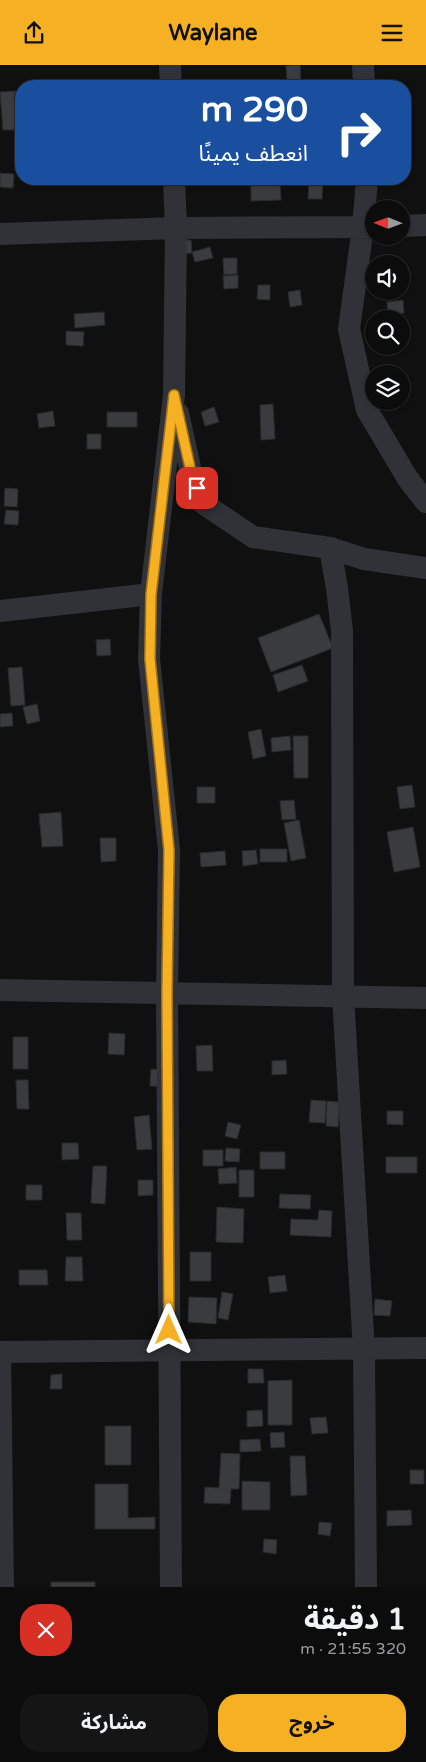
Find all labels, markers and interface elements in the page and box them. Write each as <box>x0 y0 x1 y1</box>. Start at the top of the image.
icon: share <box>20 19 48 47</box>
icon: menu <box>378 19 406 47</box>
text: Waylane <box>168 20 258 46</box>
text: 290 m <box>201 89 308 131</box>
icon: right <box>326 100 391 165</box>
text: انعطف يمينًا <box>198 141 308 167</box>
north arrow <box>365 200 410 245</box>
map controls <box>365 200 410 410</box>
button: sound <box>365 255 410 300</box>
button: search <box>365 310 410 355</box>
button: layers <box>365 365 410 410</box>
pin <box>176 467 218 509</box>
icon: arrive <box>183 474 211 502</box>
position arrow <box>142 1303 194 1355</box>
text: 1 دقيقة <box>304 1601 406 1638</box>
button: close <box>20 1604 72 1656</box>
text: 320 m · 21:55 <box>300 1639 406 1659</box>
button: مشاركة <box>20 1694 208 1752</box>
button: خروج <box>218 1694 406 1752</box>

